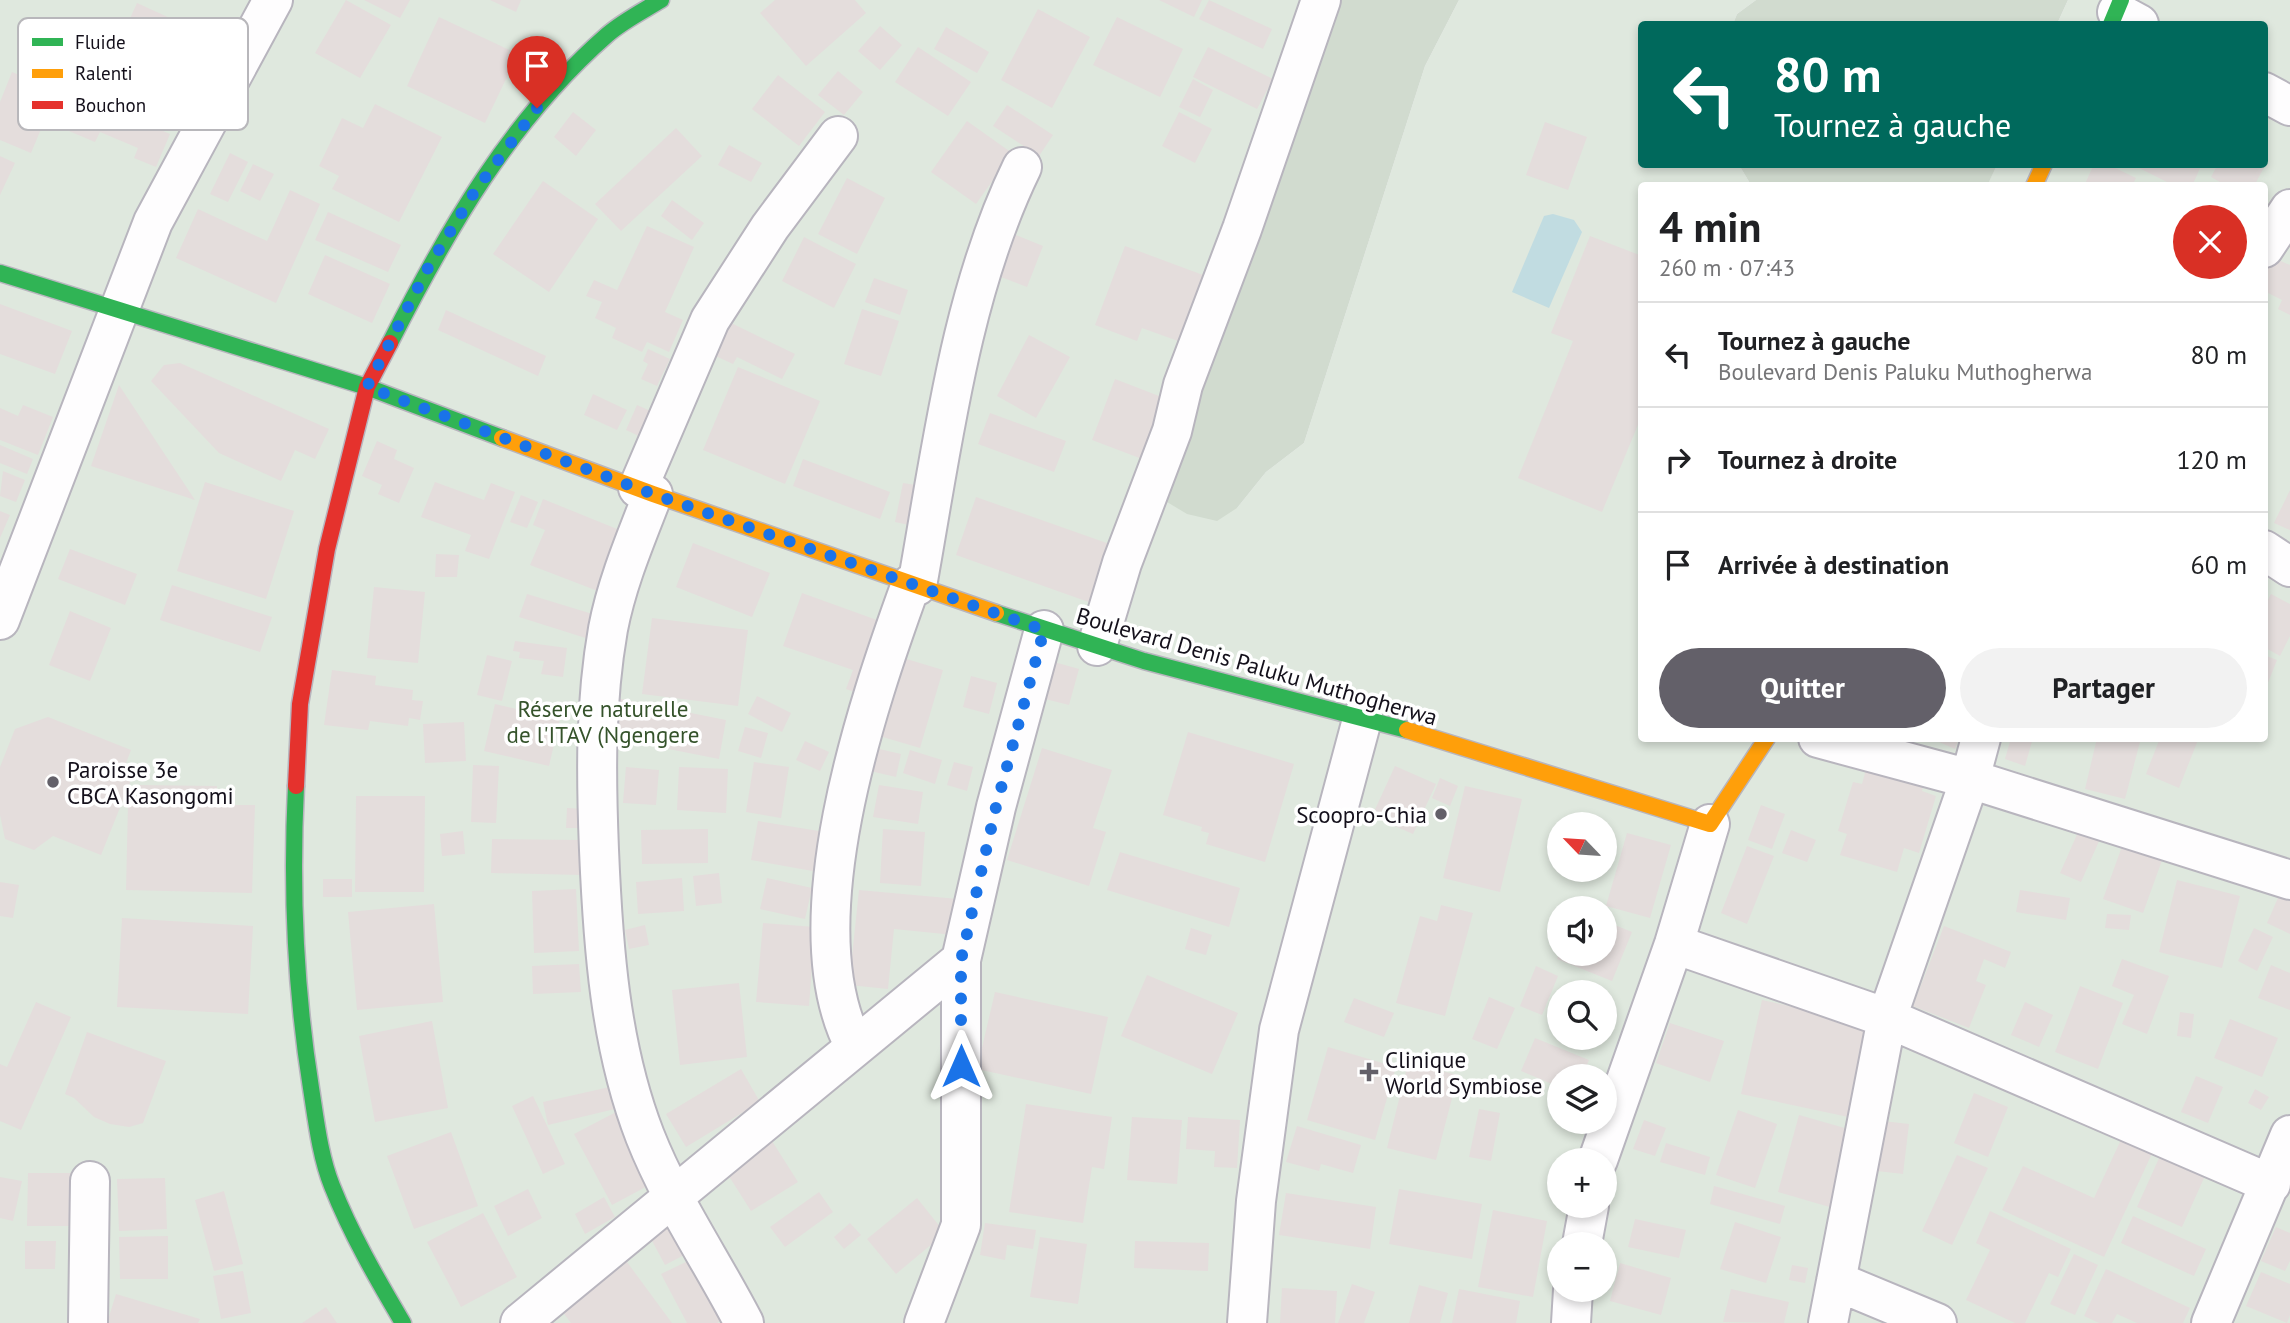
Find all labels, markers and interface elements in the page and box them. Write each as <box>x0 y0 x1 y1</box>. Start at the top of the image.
legend <box>18 18 248 130</box>
text: Fluide <box>75 30 126 54</box>
pin <box>507 36 567 108</box>
text: 80 m <box>1774 42 1881 106</box>
icon: arrive <box>518 47 556 85</box>
icon: left <box>1659 49 1750 140</box>
text: Ralenti <box>75 61 133 85</box>
text: Bouchon <box>75 93 146 117</box>
text: Tournez à gauche <box>1774 104 2011 146</box>
text: 4 min <box>1659 199 1761 254</box>
button: close <box>2173 205 2247 279</box>
text: 260 m · 07:43 <box>1659 253 1795 282</box>
text: Tournez à gauche <box>1718 324 1910 357</box>
icon: left <box>1659 336 1697 374</box>
text: 80 m <box>2191 338 2247 371</box>
text: Boulevard Denis Paluku Muthogherwa <box>1718 357 2092 386</box>
icon: right <box>1659 441 1697 479</box>
text: Tournez à droite <box>1718 443 1897 476</box>
text: 120 m <box>2176 443 2247 476</box>
icon: arrive <box>1659 546 1697 584</box>
text: Arrivée à destination <box>1718 548 1949 581</box>
text: 60 m <box>2191 548 2247 581</box>
street label: Boulevard Denis Paluku Muthogherwa <box>1073 600 1441 732</box>
button: Quitter <box>1659 648 1946 728</box>
button: Partager <box>1960 648 2247 728</box>
park label: Réserve naturelle de l'ITAV (Ngengere <box>507 694 699 749</box>
place label: Paroisse 3e CBCA Kasongomi <box>67 755 234 810</box>
marker: Paroisse 3e CBCA Kasongomi <box>45 774 61 790</box>
place label: Scoopro-Chia <box>1296 800 1427 829</box>
marker: Scoopro-Chia <box>1433 806 1449 822</box>
north arrow <box>1547 812 1617 882</box>
map controls <box>1547 812 1617 1302</box>
button: sound <box>1547 896 1617 966</box>
button: search <box>1547 980 1617 1050</box>
position arrow <box>924 1029 998 1103</box>
place label: Clinique World Symbiose <box>1385 1045 1542 1100</box>
marker: Clinique World Symbiose <box>1359 1062 1379 1082</box>
button: layers <box>1547 1064 1617 1134</box>
button: + <box>1547 1148 1617 1218</box>
button: − <box>1547 1232 1617 1302</box>

